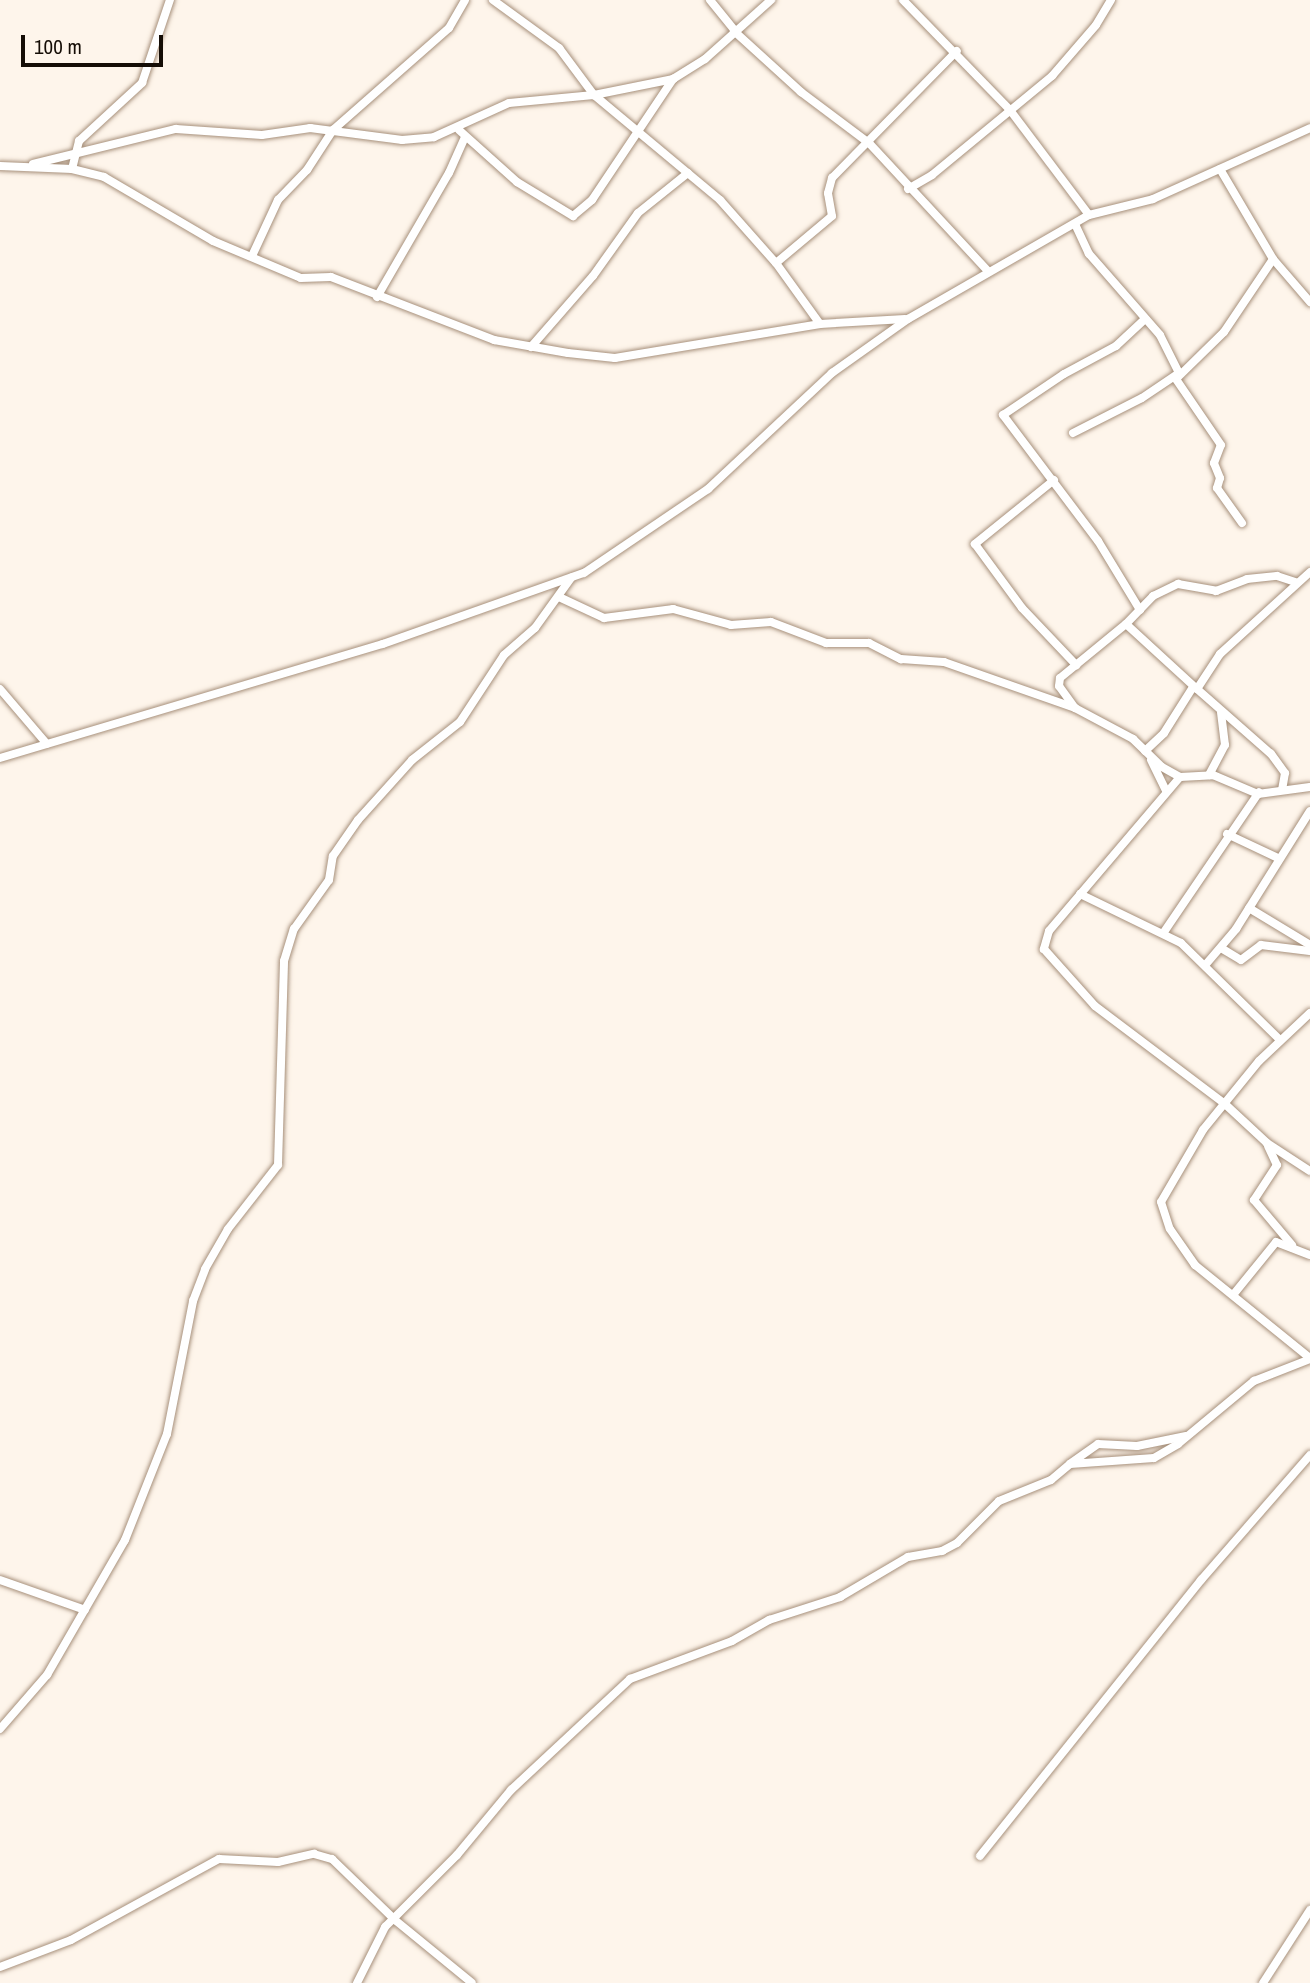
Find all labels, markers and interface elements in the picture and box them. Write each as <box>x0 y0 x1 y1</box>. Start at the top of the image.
scale bar <box>24 21 166 65</box>
text: 100 m <box>34 32 82 61</box>

